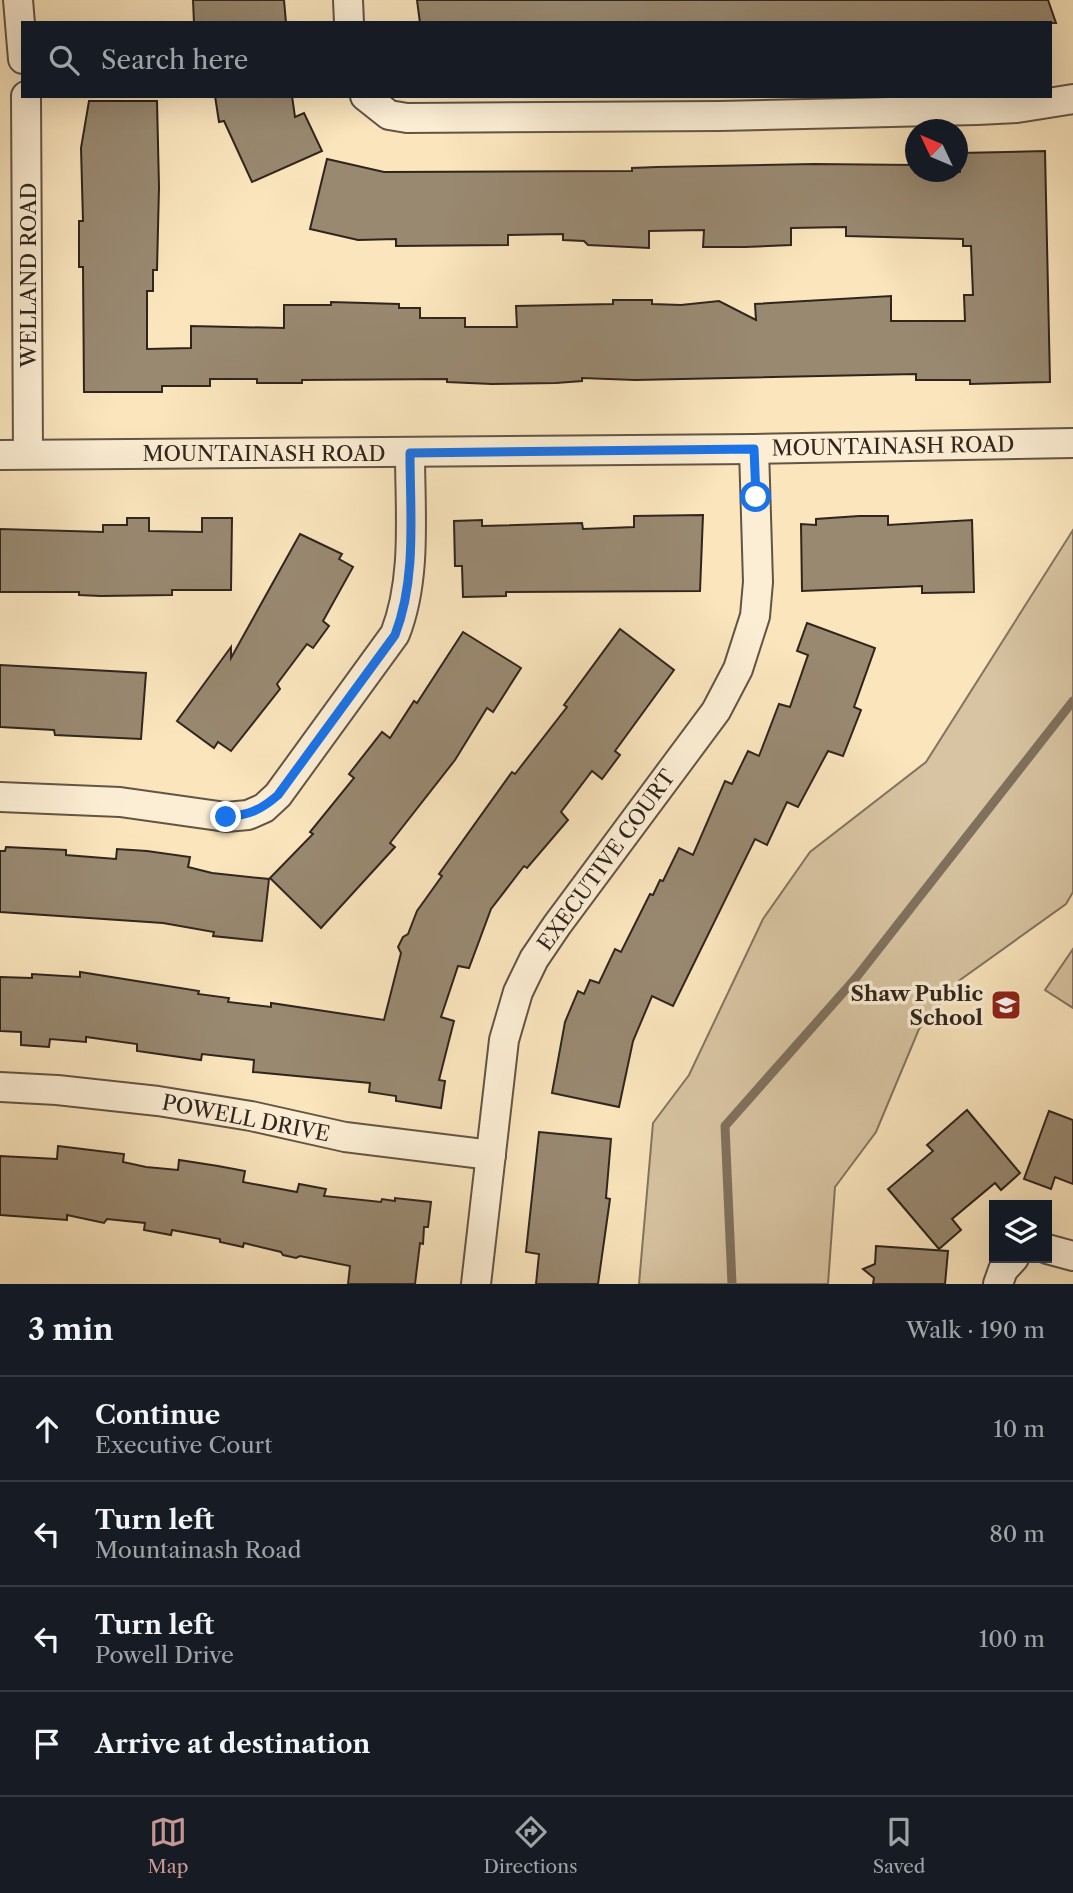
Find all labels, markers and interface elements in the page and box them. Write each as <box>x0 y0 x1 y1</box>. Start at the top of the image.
search box <box>21 21 1052 98</box>
icon: search <box>45 41 83 79</box>
text: Search here <box>101 44 248 76</box>
north arrow <box>905 119 968 182</box>
street label: WELLAND ROAD <box>16 183 41 369</box>
street label: MOUNTAINASH ROAD <box>771 431 1015 461</box>
street label: MOUNTAINASH ROAD <box>143 441 385 466</box>
route start <box>740 481 771 512</box>
street label: EXECUTIVE COURT <box>532 765 680 955</box>
route end <box>210 801 241 832</box>
place label: Shaw Public School <box>850 981 983 1030</box>
school or university icon: Shaw Public School <box>989 988 1023 1022</box>
street label: POWELL DRIVE <box>160 1089 332 1147</box>
map controls <box>989 1200 1052 1263</box>
button: layers <box>989 1200 1052 1263</box>
text: 3 min <box>28 1311 114 1348</box>
text: Walk · 190 m <box>906 1316 1045 1344</box>
text: Continue <box>95 1399 220 1431</box>
icon: ahead <box>28 1410 66 1448</box>
text: 10 m <box>993 1415 1045 1443</box>
text: Executive Court <box>95 1431 272 1459</box>
text: Turn left <box>95 1504 214 1536</box>
icon: left <box>28 1515 66 1553</box>
text: 80 m <box>989 1520 1045 1548</box>
text: Mountainash Road <box>95 1536 302 1564</box>
text: Turn left <box>95 1609 214 1641</box>
icon: left <box>28 1620 66 1658</box>
text: 100 m <box>979 1625 1045 1653</box>
text: Powell Drive <box>95 1641 234 1669</box>
icon: arrive <box>28 1725 66 1763</box>
text: Arrive at destination <box>95 1728 370 1760</box>
tab: Map <box>148 1813 188 1878</box>
tab: Directions <box>484 1813 577 1878</box>
tab: Saved <box>873 1813 925 1878</box>

